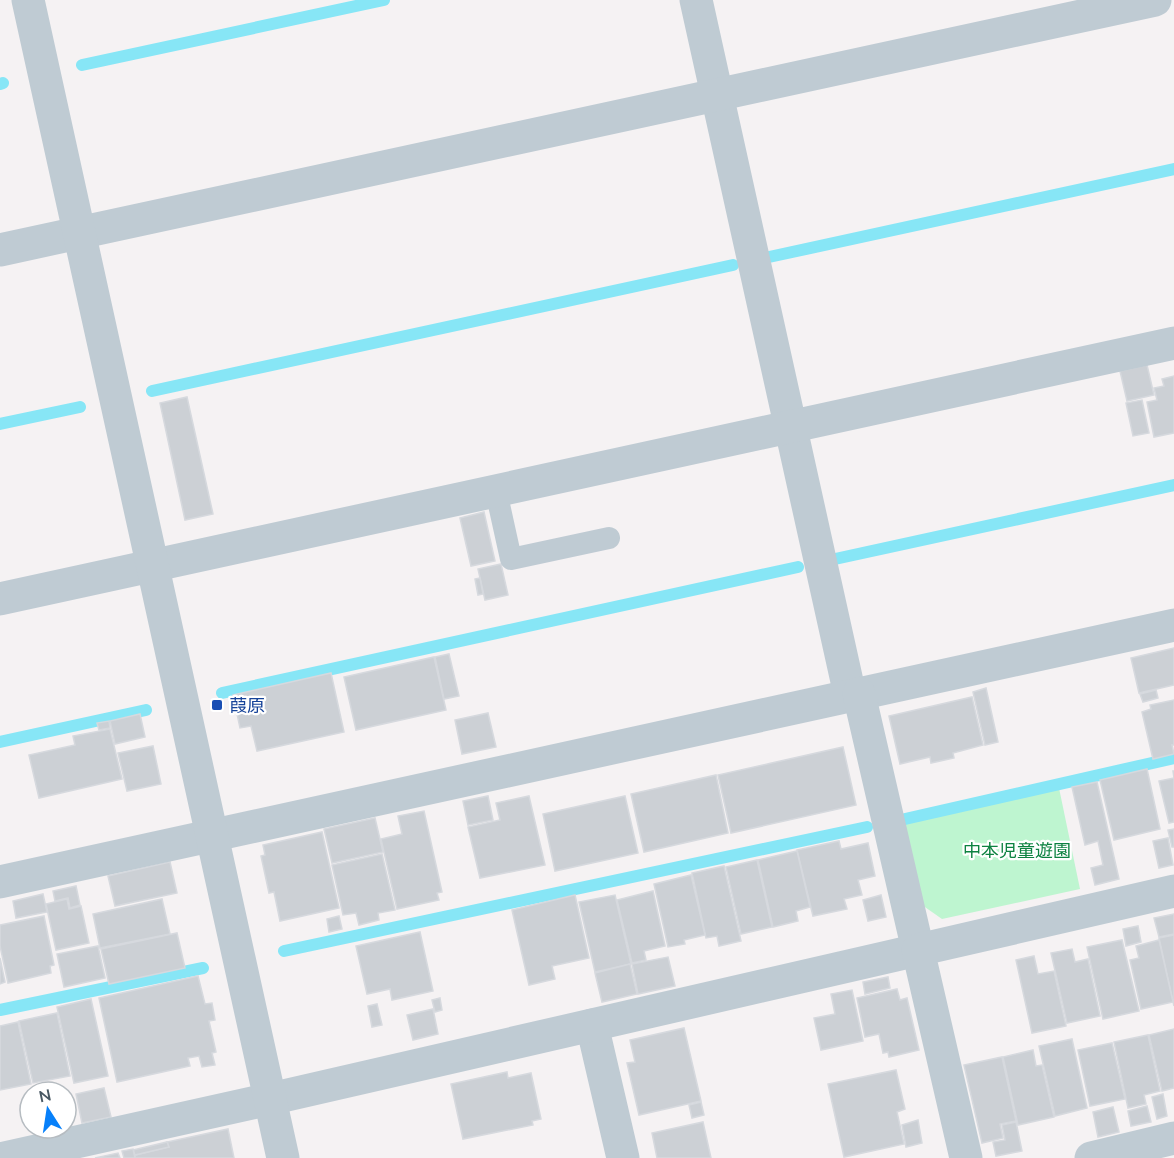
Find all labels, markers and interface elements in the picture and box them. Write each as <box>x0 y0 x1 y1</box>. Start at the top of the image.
place label: 葭原 <box>229 694 265 717</box>
marker: 葭原 <box>210 698 224 712</box>
park label: 中本児童遊園 <box>963 839 1071 862</box>
north arrow <box>18 1080 78 1140</box>
text: N <box>37 1084 53 1106</box>

